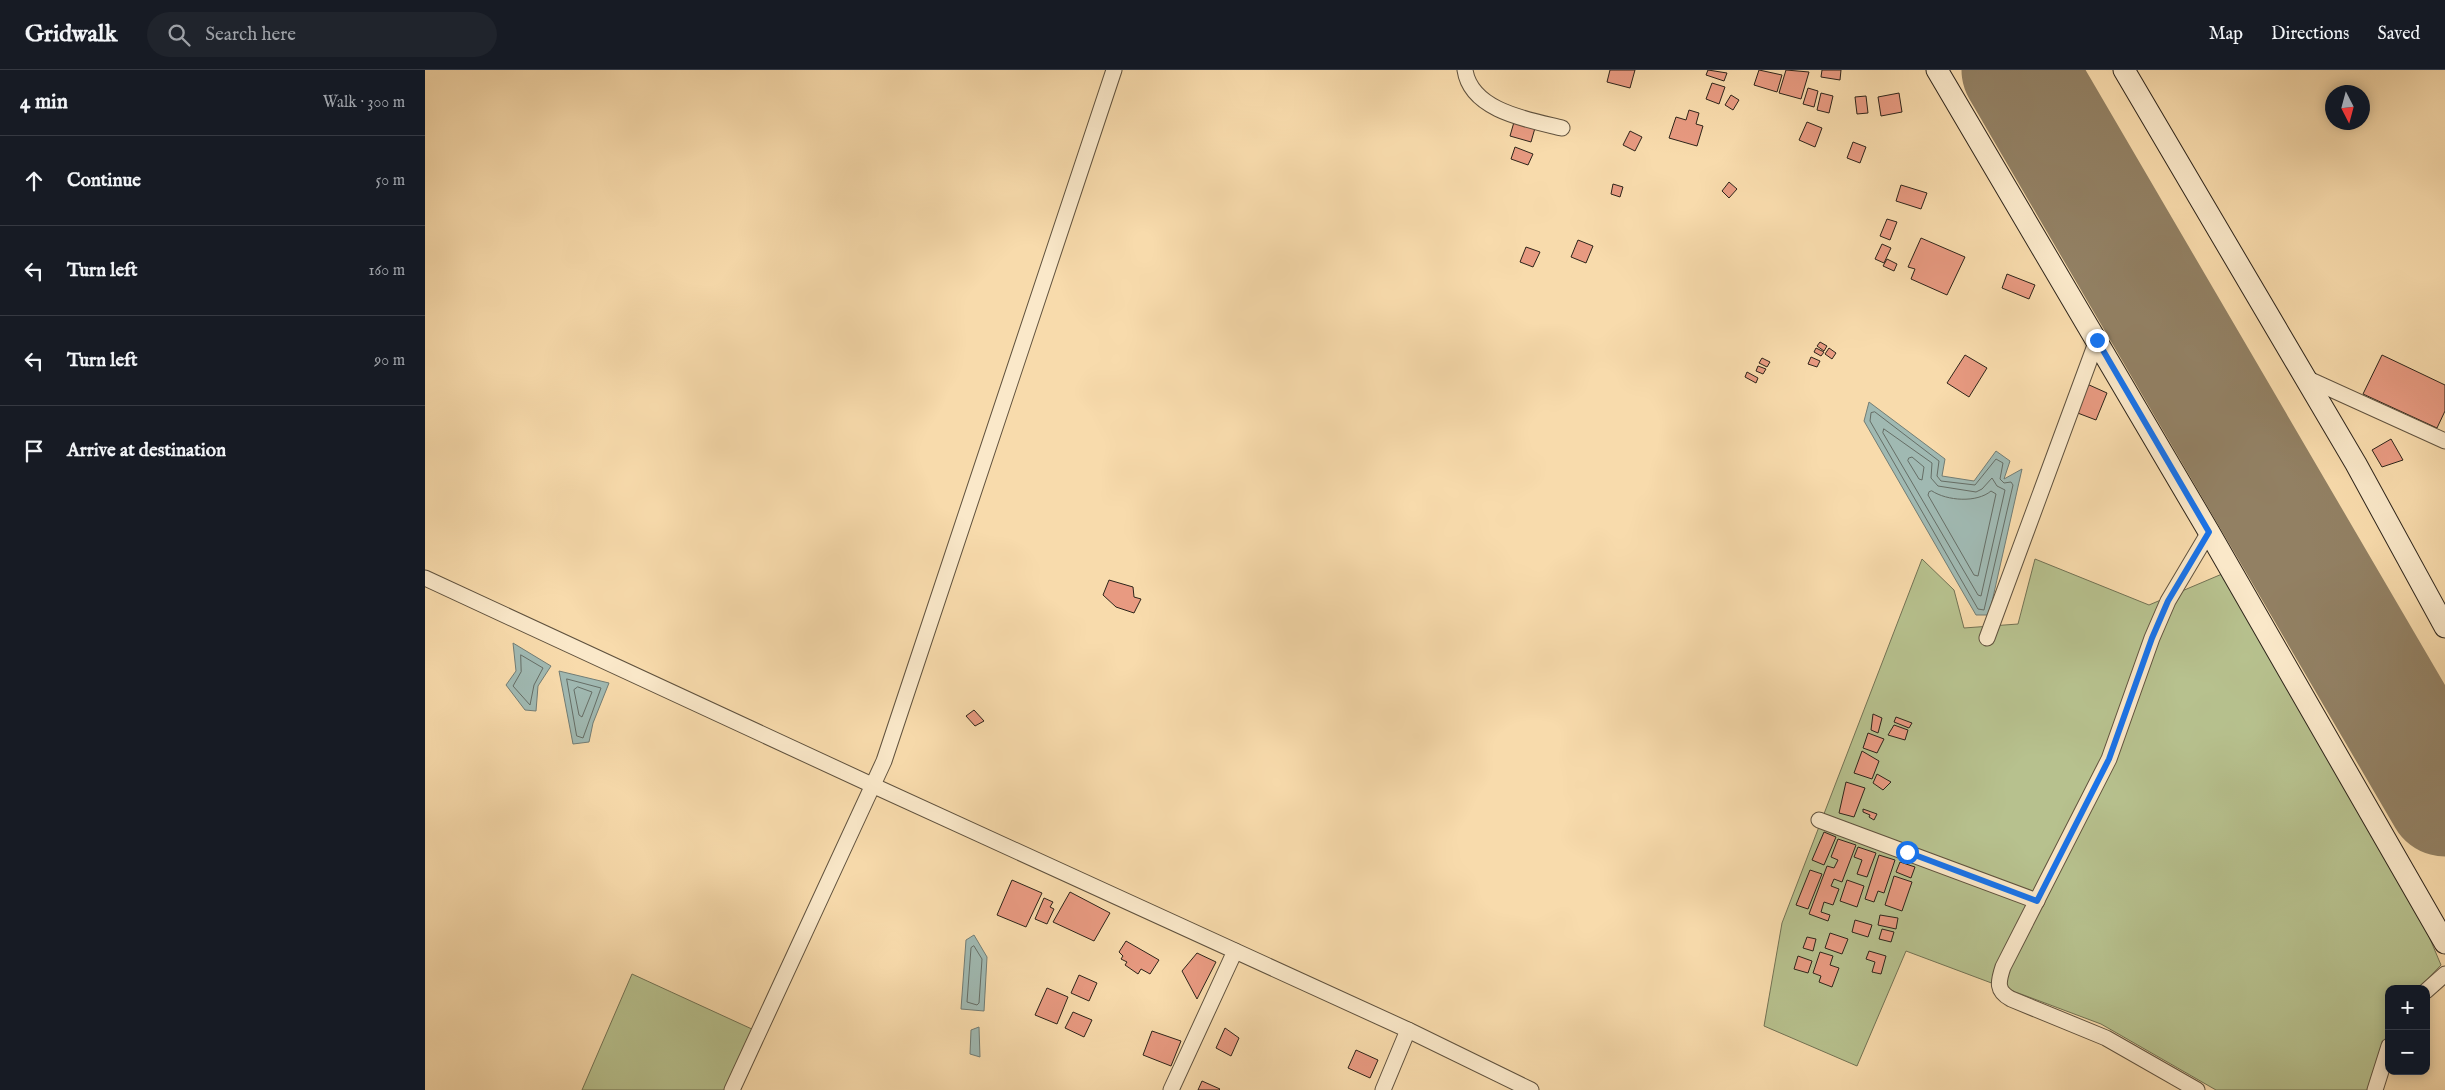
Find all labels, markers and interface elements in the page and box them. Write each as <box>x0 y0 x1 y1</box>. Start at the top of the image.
search box <box>147 12 497 57</box>
text: Gridwalk <box>25 19 117 50</box>
icon: search <box>165 21 193 49</box>
text: Search here <box>205 23 296 47</box>
text: Map <box>2209 23 2243 46</box>
text: Directions <box>2271 23 2349 46</box>
text: Saved <box>2377 23 2420 46</box>
north arrow <box>2325 85 2370 130</box>
text: 4 min <box>20 89 68 116</box>
text: Walk · 300 m <box>323 93 405 113</box>
icon: ahead <box>20 167 48 195</box>
text: Continue <box>67 169 141 193</box>
text: 50 m <box>376 171 405 191</box>
icon: left <box>20 257 48 285</box>
text: Turn left <box>67 259 138 283</box>
text: 160 m <box>369 261 405 281</box>
route end <box>2086 329 2109 352</box>
icon: left <box>20 347 48 375</box>
text: Turn left <box>67 349 138 373</box>
text: 90 m <box>374 351 405 371</box>
icon: arrive <box>20 437 48 465</box>
text: Arrive at destination <box>67 439 226 463</box>
route start <box>1896 841 1919 864</box>
map controls <box>2385 985 2430 1075</box>
button: + <box>2385 985 2430 1030</box>
button: − <box>2385 1030 2430 1075</box>

